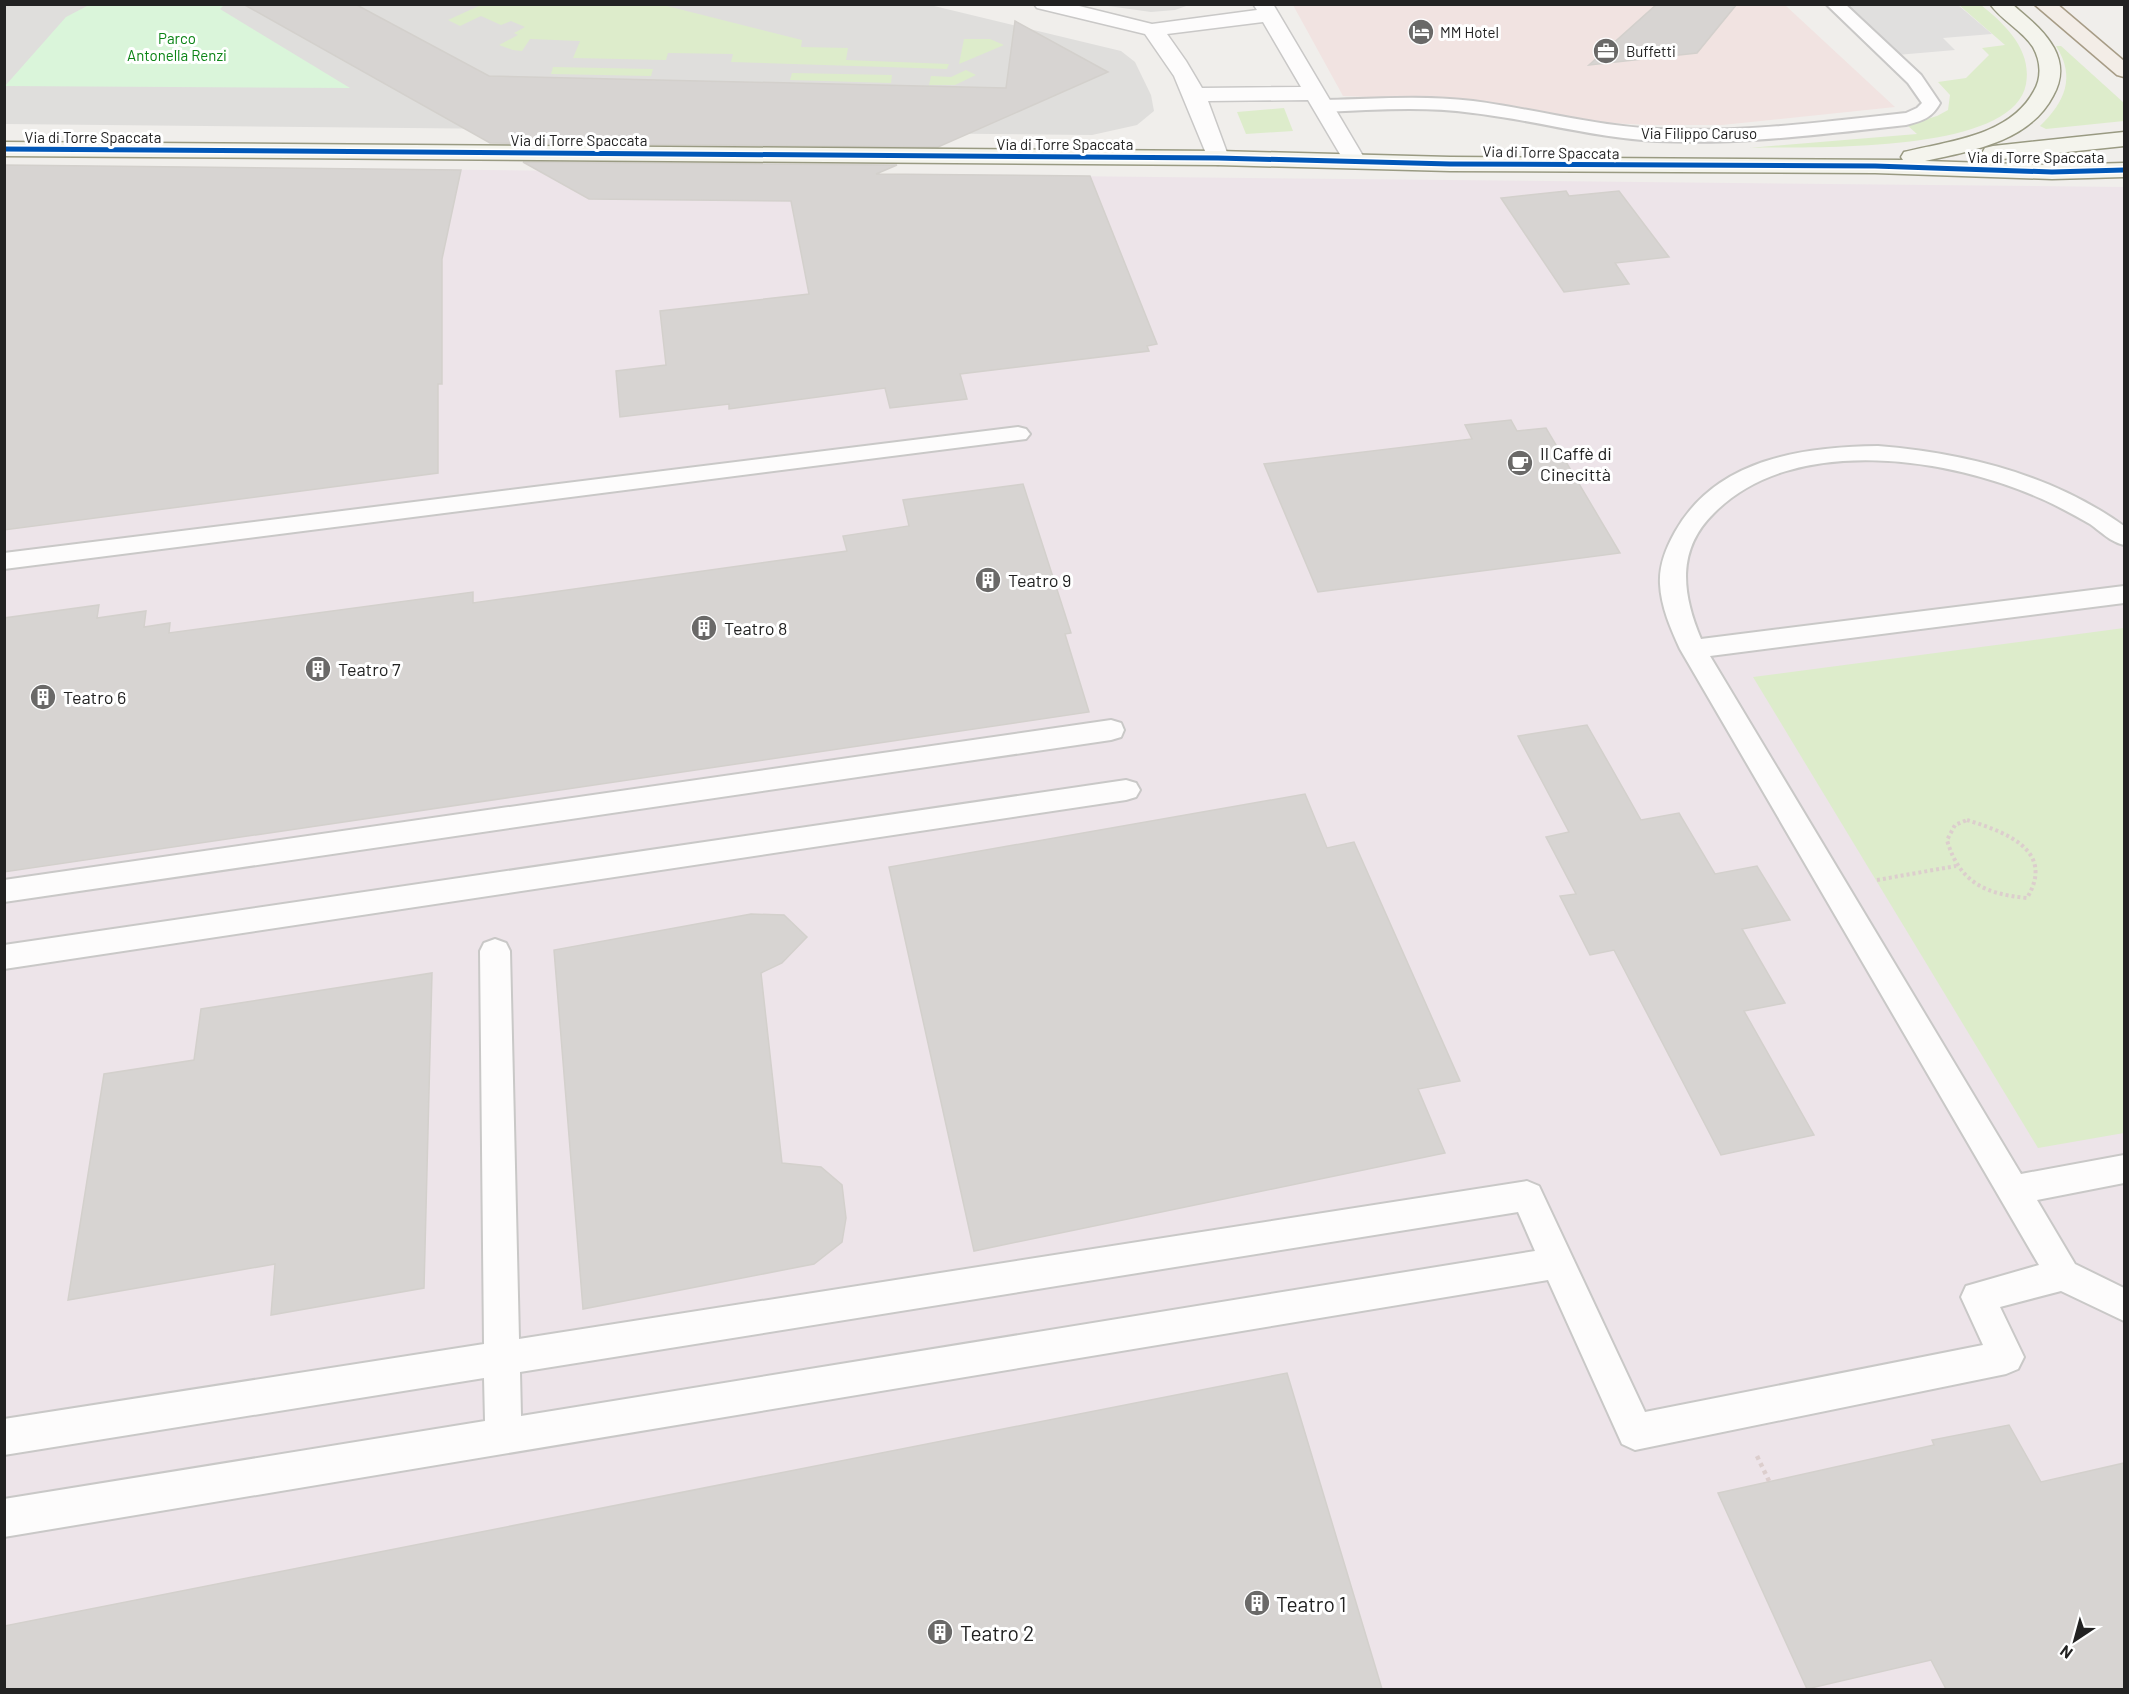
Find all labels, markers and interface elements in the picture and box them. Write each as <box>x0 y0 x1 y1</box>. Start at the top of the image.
hotel icon: MM Hotel <box>1406 17 1436 47</box>
place label: MM Hotel <box>1440 23 1499 41</box>
park label: Parco Antonella Renzi <box>127 29 227 64</box>
office icon: Buffetti <box>1591 36 1621 66</box>
place label: Buffetti <box>1626 42 1676 60</box>
street label: Via Filippo Caruso <box>1641 124 1757 142</box>
street label: Via di Torre Spaccata <box>25 128 161 146</box>
street label: Via di Torre Spaccata <box>511 131 647 149</box>
street label: Via di Torre Spaccata <box>997 135 1133 153</box>
street label: Via di Torre Spaccata <box>1482 142 1620 162</box>
street label: Via di Torre Spaccata <box>1968 148 2104 166</box>
place label: Il Caffè di Cinecittà <box>1540 442 1612 485</box>
cafe icon: Il Caffè di Cinecittà <box>1505 448 1535 478</box>
building icon: Teatro 9 <box>973 565 1003 595</box>
place label: Teatro 9 <box>1008 569 1071 591</box>
building icon: Teatro 8 <box>689 613 719 643</box>
place label: Teatro 8 <box>724 617 787 639</box>
building icon: Teatro 7 <box>303 654 333 684</box>
place label: Teatro 7 <box>338 658 401 680</box>
building icon: Teatro 6 <box>28 682 58 712</box>
place label: Teatro 6 <box>63 686 126 708</box>
building icon: Teatro 1 <box>1242 1588 1272 1618</box>
place label: Teatro 1 <box>1276 1591 1346 1616</box>
north arrow <box>2045 1610 2105 1670</box>
building icon: Teatro 2 <box>925 1617 955 1647</box>
place label: Teatro 2 <box>960 1620 1034 1645</box>
text: N <box>2056 1642 2076 1663</box>

